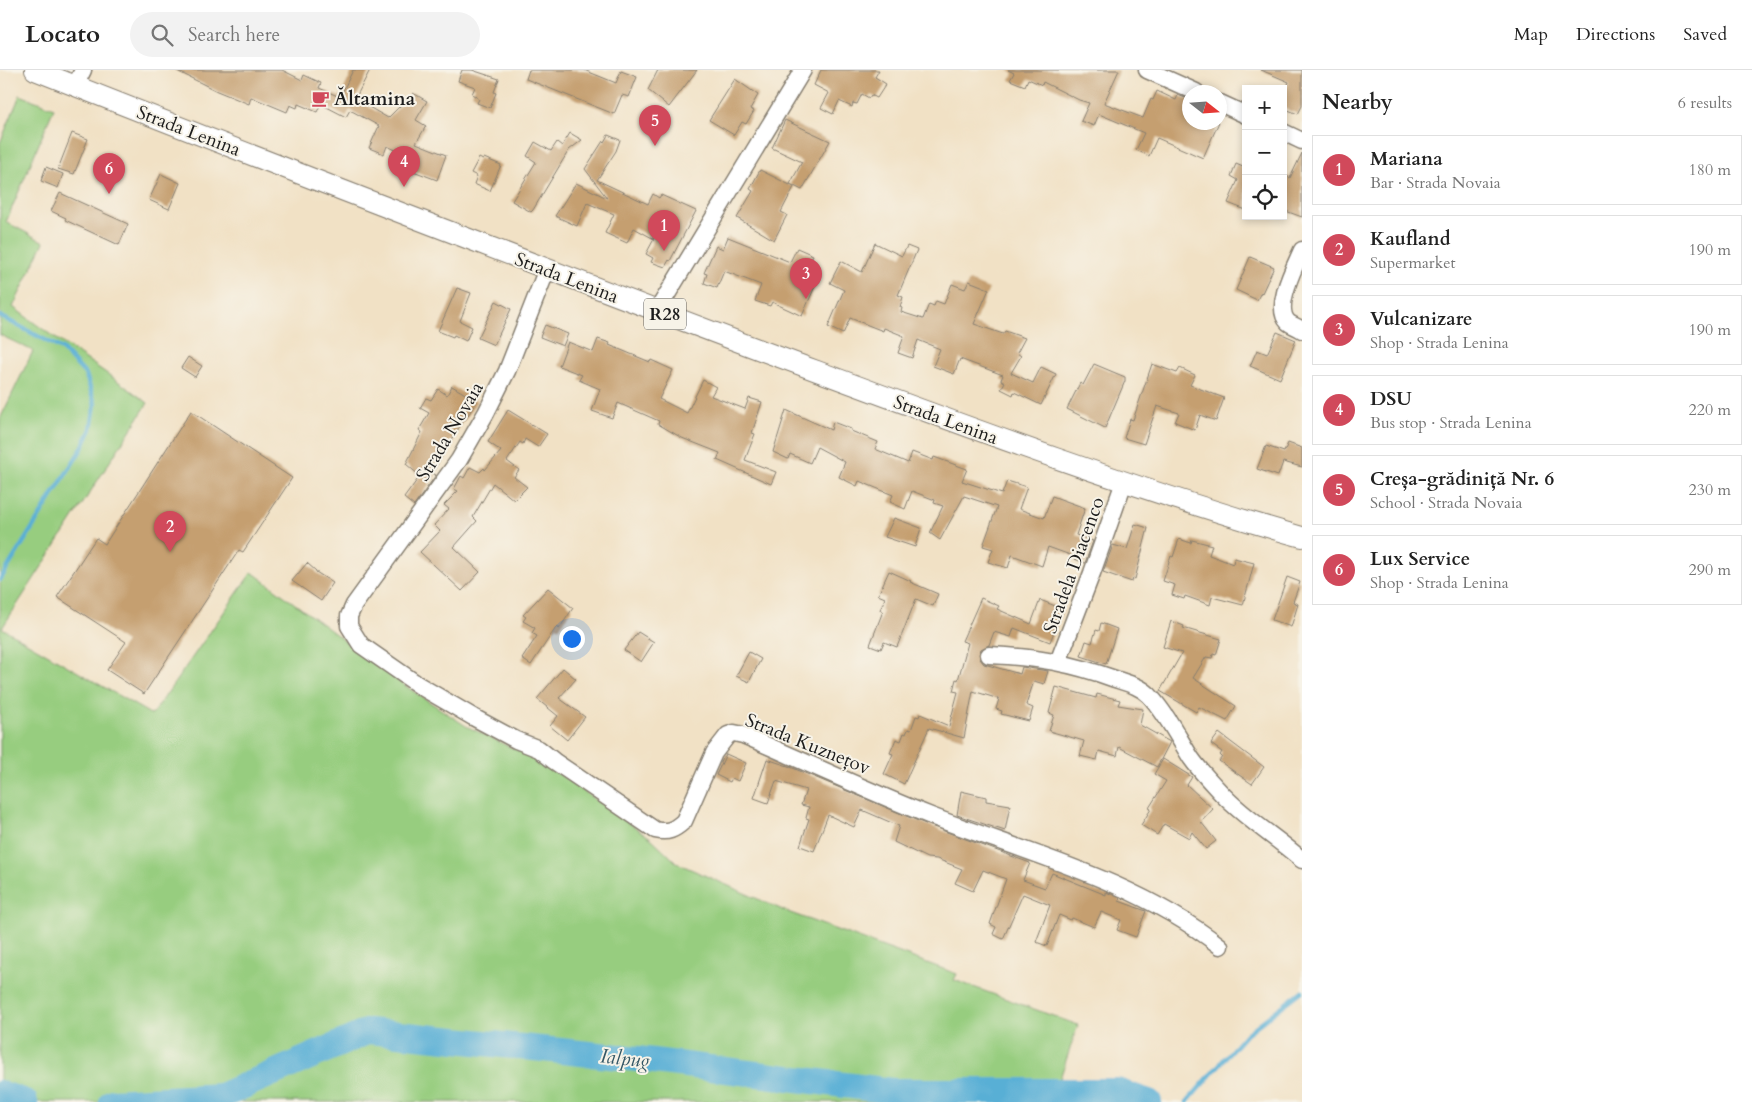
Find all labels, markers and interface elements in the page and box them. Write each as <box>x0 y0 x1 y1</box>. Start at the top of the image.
search box <box>130 12 480 57</box>
text: Locato <box>25 18 100 51</box>
icon: search <box>148 21 176 49</box>
text: Search here <box>188 22 280 48</box>
text: Map <box>1514 22 1548 47</box>
text: Directions <box>1576 22 1655 47</box>
text: Saved <box>1683 22 1727 47</box>
north arrow <box>1182 85 1227 130</box>
map controls <box>1242 85 1287 220</box>
button: + <box>1242 85 1287 130</box>
place label: Ăltamina <box>334 86 416 112</box>
cafe icon: Ăltamina <box>310 88 330 108</box>
text: Nearby <box>1322 88 1393 117</box>
text: 6 results <box>1678 92 1732 114</box>
street label: Strada Lenina <box>133 99 244 163</box>
pin: 5 <box>639 105 671 146</box>
button: − <box>1242 130 1287 175</box>
pin: 4 <box>388 146 420 187</box>
text: Mariana <box>1370 146 1443 172</box>
pin: 6 <box>93 153 125 194</box>
text: 1 <box>1335 159 1343 181</box>
text: 180 m <box>1689 159 1731 181</box>
text: Bar · Strada Novaia <box>1370 172 1501 194</box>
button: locate <box>1242 175 1287 220</box>
pin: 1 <box>648 210 680 251</box>
text: Kaufland <box>1370 226 1450 252</box>
text: 2 <box>1335 239 1343 261</box>
text: 190 m <box>1689 239 1731 261</box>
street label: Strada Lenina <box>511 246 622 310</box>
text: Supermarket <box>1370 252 1456 274</box>
pin: 3 <box>790 258 822 299</box>
road number: R28 <box>644 298 686 330</box>
text: Vulcanizare <box>1370 306 1472 332</box>
text: 3 <box>1335 319 1343 341</box>
text: 190 m <box>1689 319 1731 341</box>
text: Shop · Strada Lenina <box>1370 332 1509 354</box>
street label: Strada Novaia <box>410 377 490 486</box>
text: DSU <box>1370 386 1412 412</box>
street label: Strada Lenina <box>890 389 1001 451</box>
text: 4 <box>1335 399 1343 421</box>
text: 220 m <box>1689 399 1731 421</box>
text: Bus stop · Strada Lenina <box>1370 412 1532 434</box>
text: Creșa-grădiniță Nr. 6 <box>1370 466 1554 492</box>
text: 5 <box>1335 479 1343 501</box>
text: 230 m <box>1689 479 1731 501</box>
text: School · Strada Novaia <box>1370 492 1522 514</box>
street label: Stradela Diacenco <box>1037 493 1111 637</box>
pin: 2 <box>154 511 186 552</box>
text: Lux Service <box>1370 546 1470 572</box>
text: 6 <box>1335 559 1343 581</box>
text: 290 m <box>1689 559 1731 581</box>
text: Shop · Strada Lenina <box>1370 572 1509 594</box>
your location <box>559 626 585 652</box>
street label: Strada Kuznețov <box>741 707 874 781</box>
water label: Ialpug <box>599 1042 651 1075</box>

